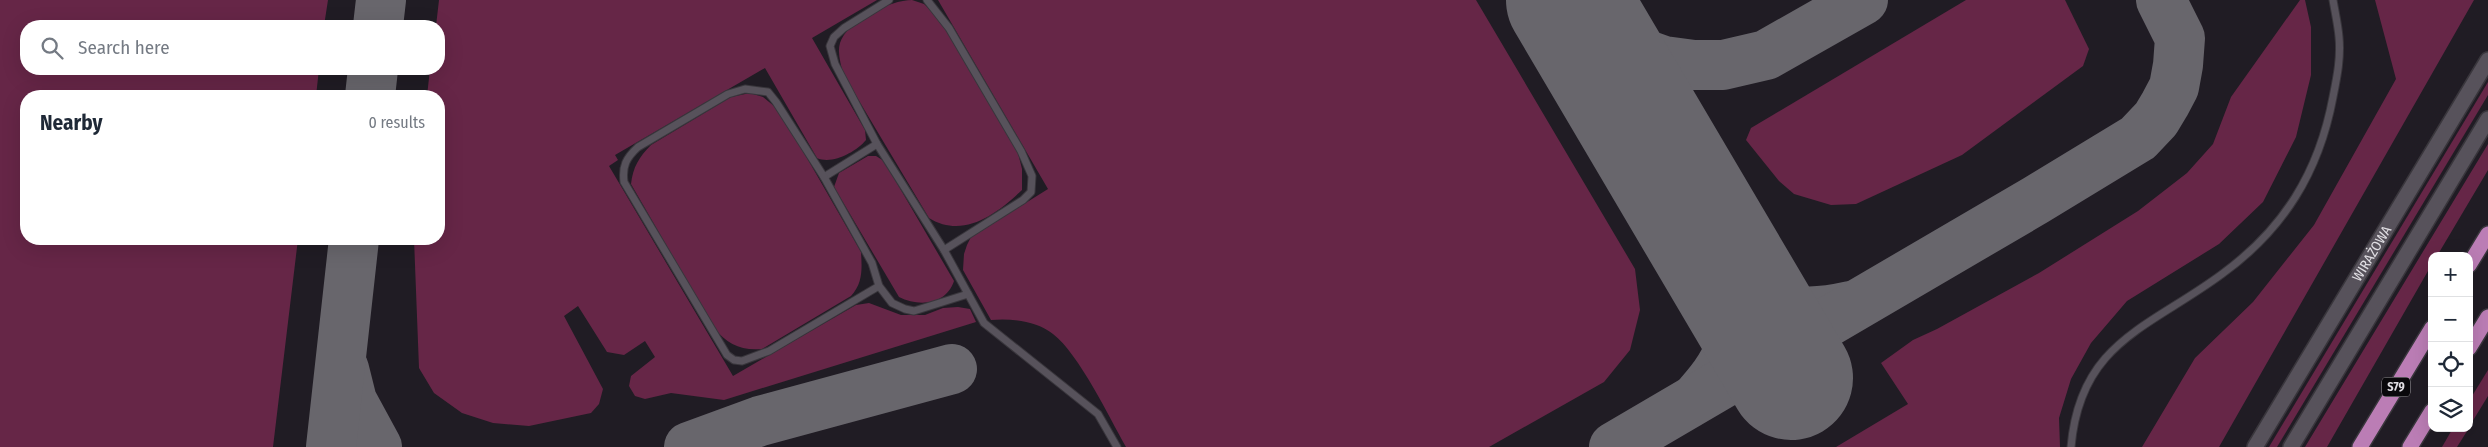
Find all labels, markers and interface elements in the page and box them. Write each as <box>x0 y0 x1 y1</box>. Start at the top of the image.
search box <box>20 20 445 75</box>
icon: search <box>38 34 66 62</box>
text: Search here <box>78 36 170 59</box>
text: Nearby <box>40 110 102 136</box>
text: 0 results <box>368 113 425 132</box>
street label: WIRAŻOWA <box>2348 222 2395 284</box>
map controls <box>2428 252 2473 432</box>
button: + <box>2428 252 2473 297</box>
button: − <box>2428 297 2473 342</box>
button: locate <box>2428 342 2473 387</box>
road number: S79 <box>2382 378 2410 397</box>
button: layers <box>2428 387 2473 432</box>

